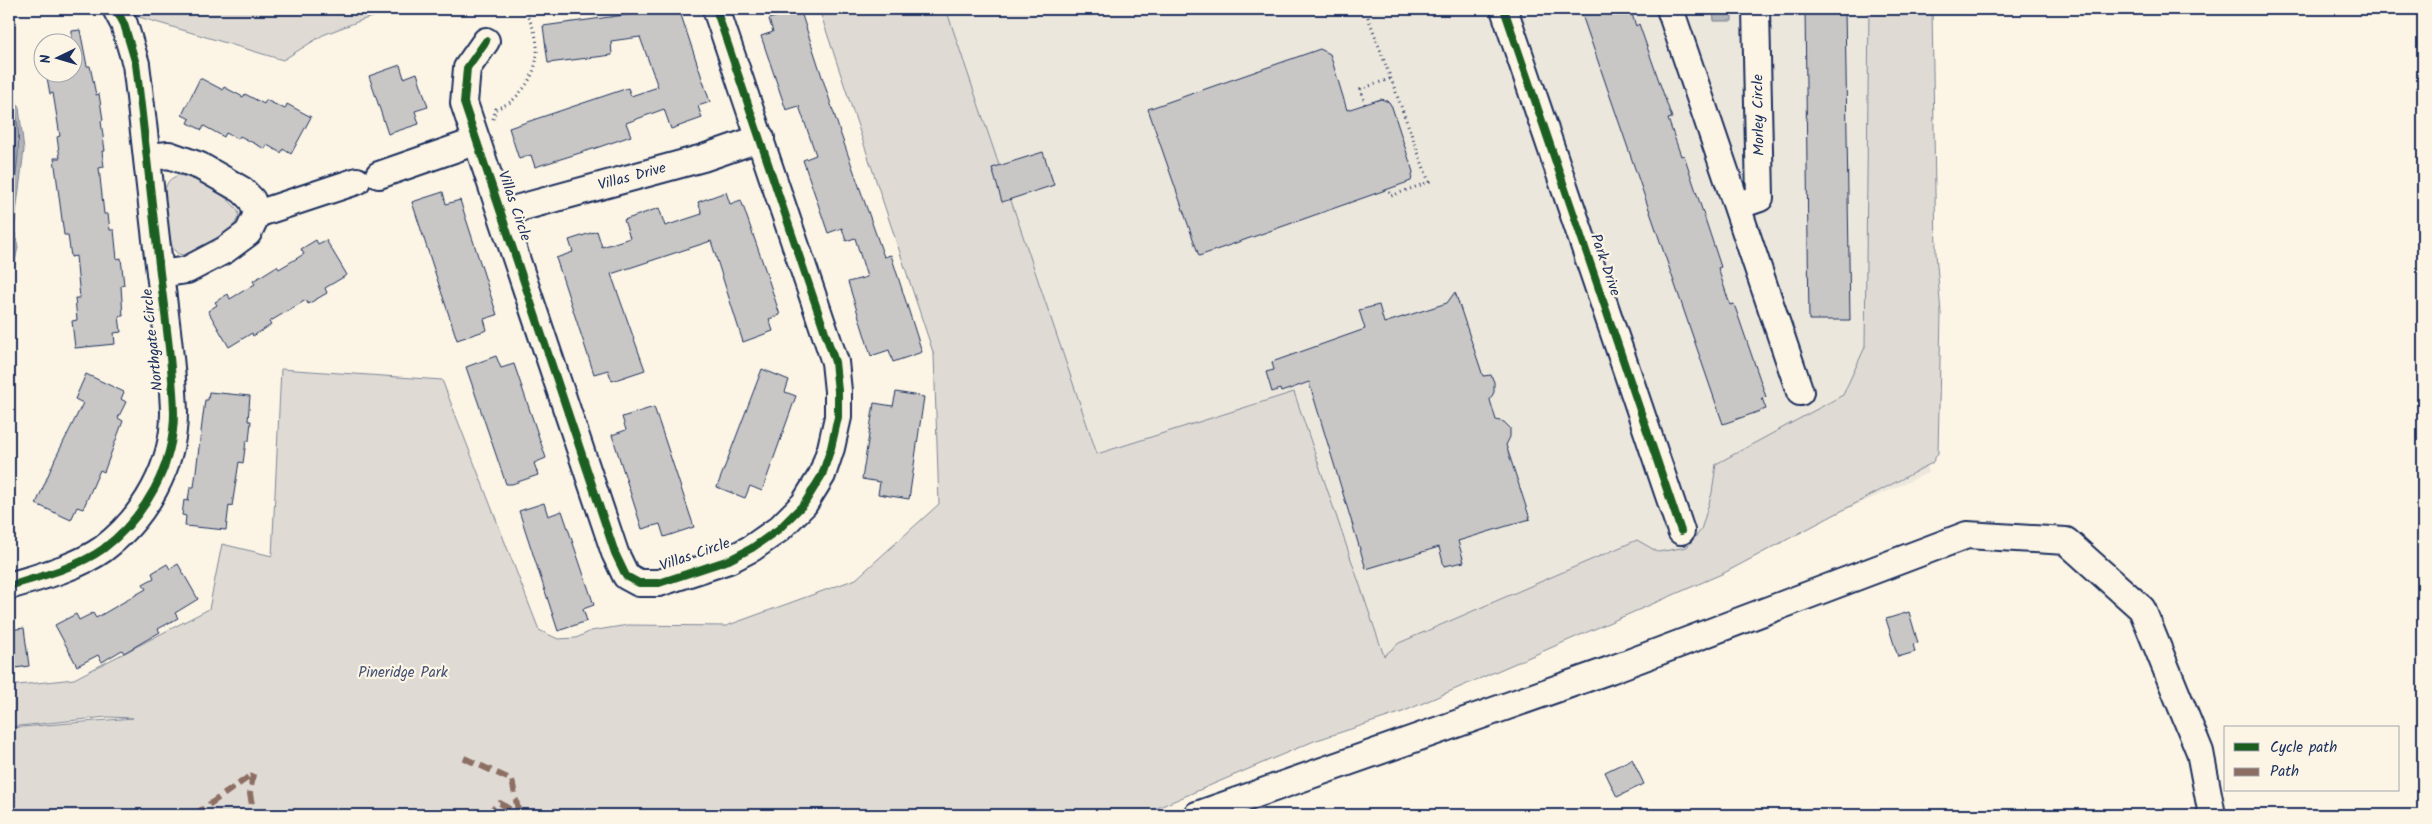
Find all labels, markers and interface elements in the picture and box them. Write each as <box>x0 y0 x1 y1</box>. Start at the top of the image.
north arrow <box>32 32 82 82</box>
text: N <box>35 54 57 64</box>
street label: Morley Circle <box>1746 74 1772 156</box>
street label: Villas Drive <box>595 156 669 198</box>
street label: Villas Circle <box>491 168 537 245</box>
street label: Park Drive <box>1583 231 1627 300</box>
street label: Northgate Circle <box>136 287 170 393</box>
street label: Villas Circle <box>657 532 734 578</box>
park label: Pineridge Park <box>358 661 449 685</box>
legend <box>2224 726 2400 792</box>
text: Cycle path <box>2270 736 2337 760</box>
text: Path <box>2270 760 2299 784</box>

